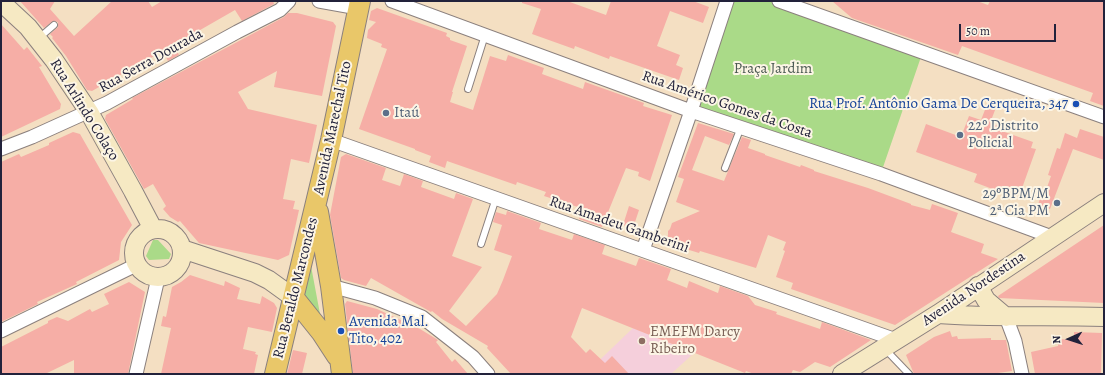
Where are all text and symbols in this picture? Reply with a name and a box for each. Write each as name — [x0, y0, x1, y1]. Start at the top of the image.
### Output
scale bar — [961, 16, 1058, 42]
text: 50 m — [966, 23, 990, 39]
street label: Rua Serra Dourada — [96, 25, 206, 97]
street label: Rua Arlindo Colaço — [46, 56, 122, 164]
street label: Avenida Marechal Tito — [310, 59, 356, 197]
park label: Praça Jardim — [734, 60, 812, 78]
street label: Rua Américo Gomes da Costa — [639, 67, 815, 143]
place label: Rua Prof. Antônio Gama De Cerqueira, 347 — [809, 95, 1068, 113]
marker: Rua Prof. Antônio Gama De Cerqueira, 347 — [1071, 99, 1081, 109]
place label: Itaú — [394, 104, 419, 122]
marker: Itaú — [381, 108, 391, 118]
place label: 22º Distrito Policial — [968, 117, 1038, 152]
marker: 22º Distrito Policial — [955, 130, 965, 140]
place label: 29ºBPM/M 2ª Cia PM — [982, 185, 1049, 220]
street label: Rua Amadeu Gamberini — [547, 193, 691, 257]
marker: 29ºBPM/M 2ª Cia PM — [1052, 198, 1062, 208]
street label: Rua Beraldo Marcondes — [270, 216, 322, 360]
street label: Avenida Nordestina — [919, 248, 1029, 330]
place label: Avenida Mal. Tito, 402 — [349, 313, 429, 348]
north arrow — [1049, 319, 1089, 359]
place label: EMEFM Darcy Ribeiro — [650, 323, 740, 358]
marker: Avenida Mal. Tito, 402 — [336, 326, 346, 336]
text: N — [1049, 335, 1064, 344]
marker: EMEFM Darcy Ribeiro — [637, 336, 647, 346]

